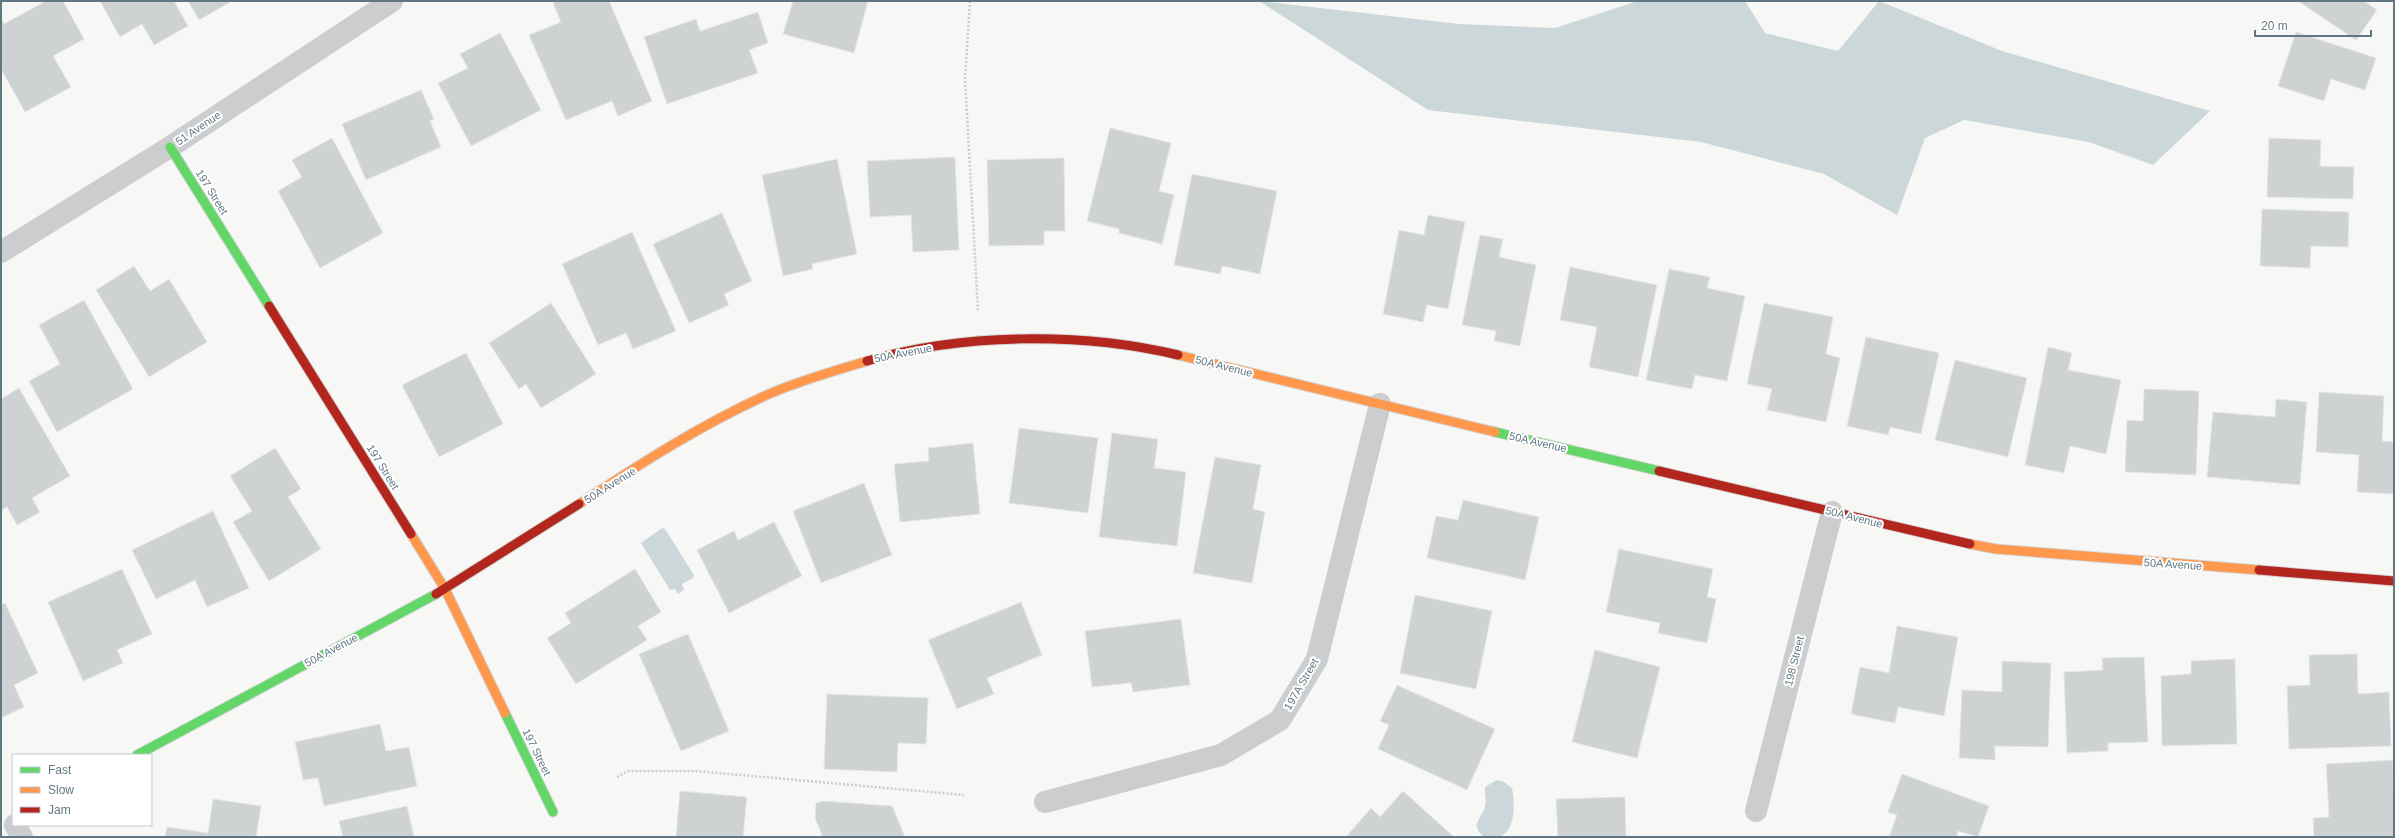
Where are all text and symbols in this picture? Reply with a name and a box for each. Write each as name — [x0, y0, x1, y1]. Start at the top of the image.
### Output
scale bar — [2255, 12, 2371, 38]
text: 20 m — [2261, 19, 2288, 33]
street label: 51 Avenue — [173, 109, 223, 147]
street label: 197 Street — [193, 167, 231, 217]
street label: 50A Avenue — [873, 342, 933, 364]
street label: 50A Avenue — [1194, 353, 1254, 379]
street label: 50A Avenue — [1508, 430, 1568, 454]
street label: 197 Street — [364, 442, 402, 492]
street label: 50A Avenue — [582, 464, 638, 506]
street label: 50A Avenue — [1824, 504, 1884, 530]
street label: 50A Avenue — [2143, 556, 2203, 572]
street label: 50A Avenue — [302, 631, 360, 669]
street label: 198 Street — [1782, 635, 1806, 687]
street label: 197A Street — [1281, 656, 1321, 712]
street label: 197 Street — [520, 727, 554, 777]
legend — [12, 754, 152, 826]
text: Fast — [48, 763, 72, 777]
text: Slow — [48, 783, 74, 797]
text: Jam — [48, 803, 71, 817]

